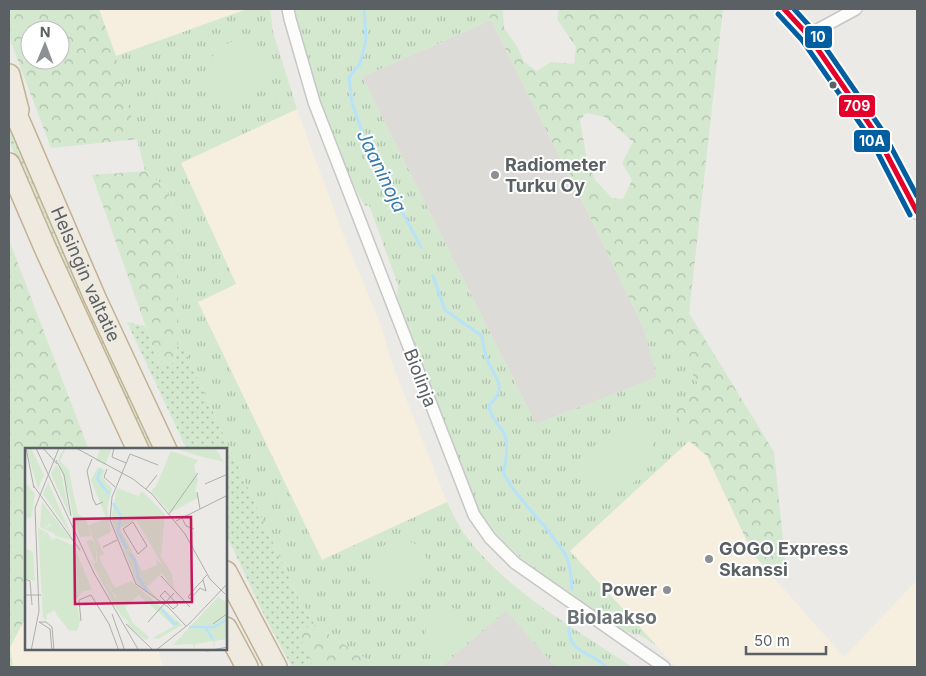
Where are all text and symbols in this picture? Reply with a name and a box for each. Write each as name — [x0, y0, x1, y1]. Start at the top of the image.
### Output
north arrow — [20, 20, 70, 70]
text: N — [40, 23, 51, 40]
line badge: 10 — [804, 25, 833, 49]
text: 10 — [810, 28, 826, 45]
unlabelled marker — [828, 80, 838, 90]
line badge: 709 — [838, 94, 876, 118]
text: 709 — [844, 97, 870, 114]
water label: Jaaninoja — [352, 126, 412, 217]
line badge: 10A — [853, 129, 891, 153]
text: 10A — [859, 132, 886, 149]
place label: Radiometer Turku Oy — [505, 154, 606, 196]
marker: Radiometer Turku Oy — [489, 169, 501, 181]
street label: Helsingin valtatie — [47, 203, 125, 345]
street label: Biolinja — [400, 346, 441, 410]
inset map — [25, 448, 228, 651]
place label: GOGO Express Skanssi — [719, 538, 849, 580]
marker: GOGO Express Skanssi — [703, 553, 715, 565]
place label: Power — [602, 579, 657, 600]
marker: Power — [661, 584, 673, 596]
district label: Biolaakso — [567, 606, 657, 629]
scale bar — [746, 624, 826, 656]
text: 50 m — [754, 631, 790, 650]

